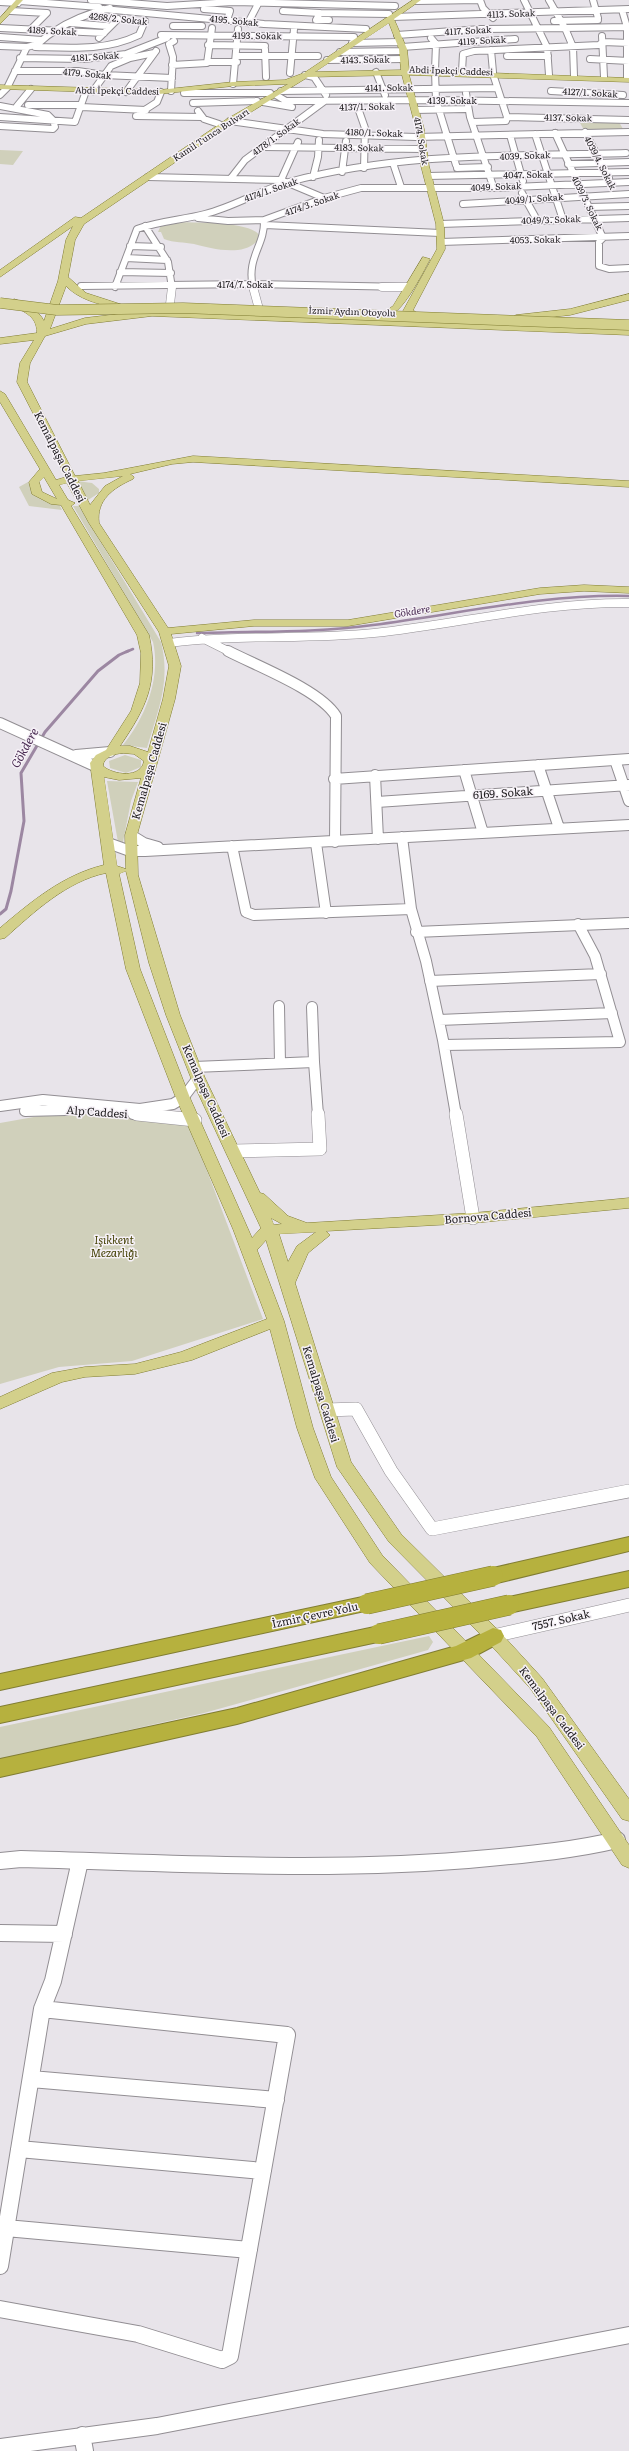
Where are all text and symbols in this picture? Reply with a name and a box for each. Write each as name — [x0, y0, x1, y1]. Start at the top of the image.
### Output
street label: 4113. Sokak — [487, 5, 536, 21]
street label: 4268/2. Sokak — [88, 8, 149, 28]
street label: 4195. Sokak — [209, 11, 260, 29]
street label: 4189. Sokak — [27, 22, 78, 38]
street label: 4117. Sokak — [444, 22, 492, 38]
street label: 4193. Sokak — [232, 28, 282, 42]
street label: 4119. Sokak — [458, 32, 507, 48]
street label: 4181. Sokak — [70, 47, 120, 65]
street label: 4143. Sokak — [340, 52, 390, 66]
street label: Abdi İpekçi Caddesi — [409, 62, 493, 78]
street label: 4179. Sokak — [62, 64, 112, 82]
street label: 4141. Sokak — [365, 80, 414, 94]
street label: Abdi İpekçi Caddesi — [75, 82, 159, 98]
street label: 4127/1. Sokak — [562, 84, 619, 100]
street label: 4139. Sokak — [427, 93, 477, 107]
street label: 4137/1. Sokak — [339, 99, 395, 113]
street label: Kamil Tunca Bulvarı — [169, 104, 251, 164]
street label: 4137. Sokak — [544, 110, 593, 124]
street label: 4178/1. Sokak — [248, 114, 303, 158]
street label: 4174. Sokak — [411, 116, 433, 166]
street label: 4180/1. Sokak — [345, 124, 403, 140]
street label: 4039/4. Sokak — [581, 133, 621, 192]
street label: 4183. Sokak — [334, 140, 384, 154]
street label: 4039. Sokak — [499, 147, 551, 163]
street label: 4047. Sokak — [503, 167, 553, 181]
street label: 4174/1. Sokak — [242, 173, 300, 205]
street label: 4039/3. Sokak — [569, 173, 607, 233]
street label: 4049. Sokak — [470, 178, 522, 194]
street label: 4174/3. Sokak — [282, 187, 341, 219]
street label: 4049/1. Sokak — [504, 189, 564, 207]
street label: 4049/3. Sokak — [521, 211, 581, 227]
street label: 4053. Sokak — [509, 232, 561, 246]
street label: 4174/7. Sokak — [217, 277, 273, 291]
street label: İzmir Aydın Otoyolu — [308, 302, 396, 320]
street label: Kemalpaşa Caddesi — [31, 408, 91, 505]
water label: Gökdere — [393, 600, 431, 621]
street label: Kemalpaşa Caddesi — [127, 720, 170, 821]
water label: Gökdere — [6, 724, 43, 771]
street label: 6169. Sokak — [472, 782, 534, 802]
street label: Kemalpaşa Caddesi — [179, 1041, 235, 1140]
street label: Alp Caddesi — [66, 1101, 129, 1121]
street label: Bornova Caddesi — [444, 1203, 533, 1227]
park label: Işıkkent Mezarlığı — [90, 1231, 138, 1260]
street label: Kemalpaşa Caddesi — [300, 1343, 344, 1444]
street label: İzmir Çevre Yolu — [270, 1597, 359, 1631]
street label: 7557. Sokak — [530, 1605, 592, 1633]
street label: Kemalpaşa Caddesi — [516, 1662, 590, 1753]

